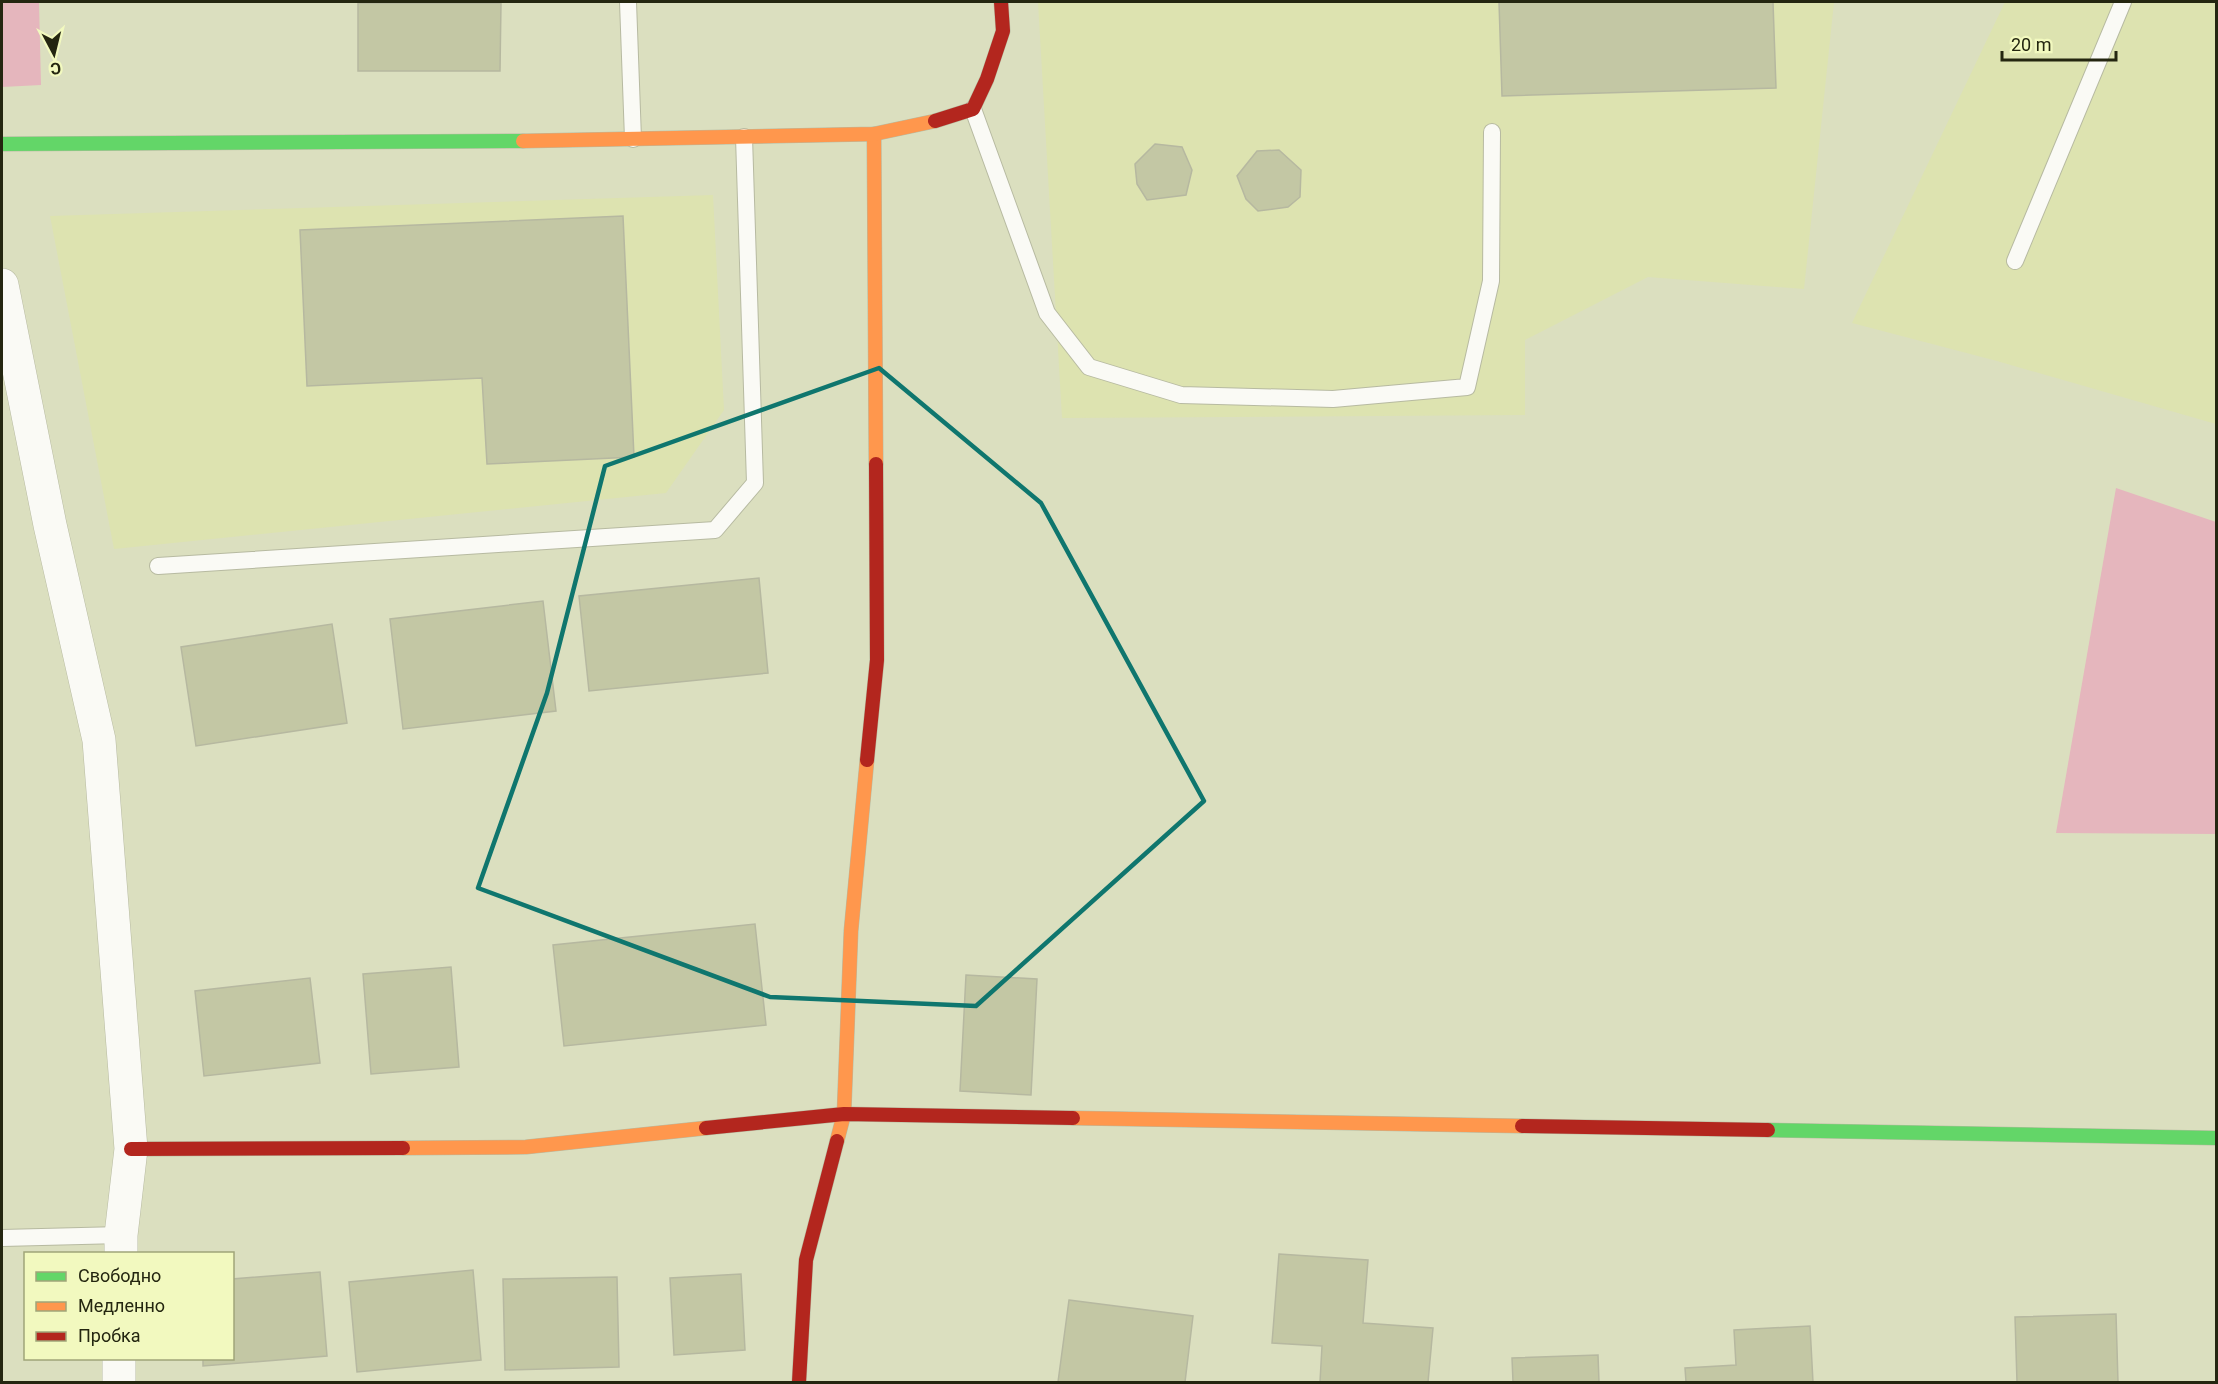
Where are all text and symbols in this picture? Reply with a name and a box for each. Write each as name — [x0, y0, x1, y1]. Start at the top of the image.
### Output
north arrow — [24, 24, 84, 84]
scale bar — [2002, 24, 2116, 62]
text: 20 m — [2011, 34, 2051, 55]
text: С — [49, 58, 62, 78]
legend — [24, 1252, 234, 1360]
text: Свободно — [78, 1265, 161, 1286]
text: Медленно — [78, 1295, 165, 1316]
text: Пробка — [78, 1325, 141, 1346]

